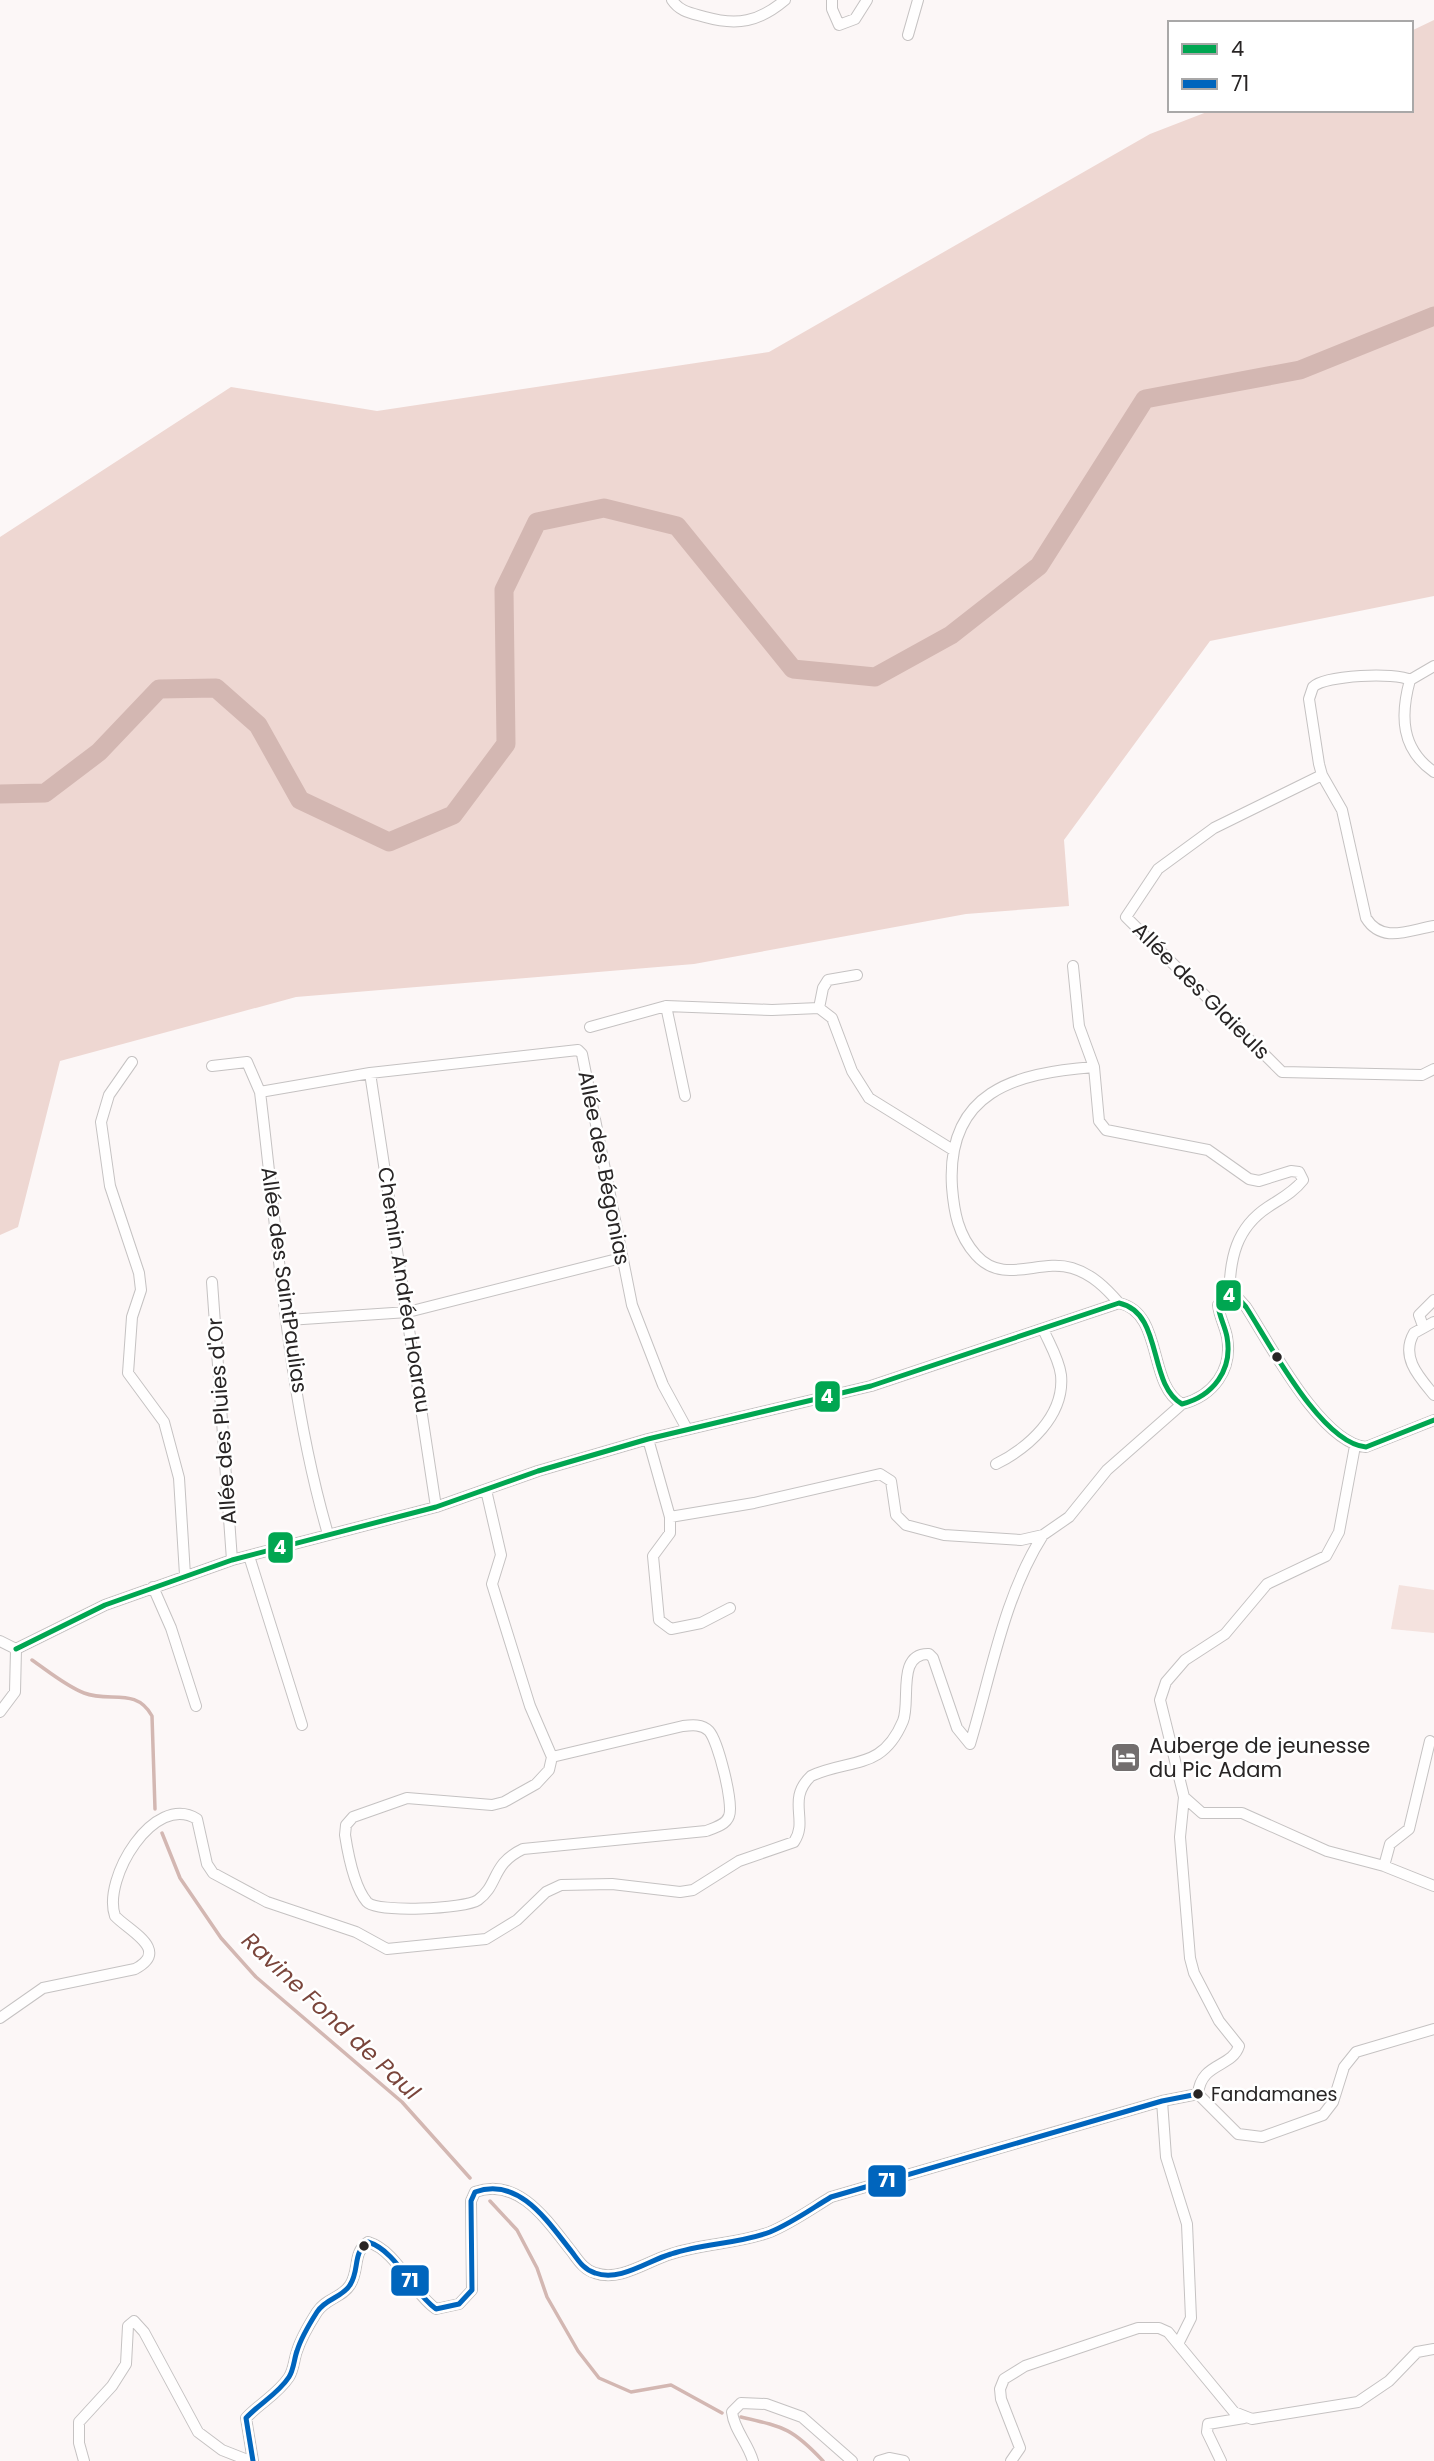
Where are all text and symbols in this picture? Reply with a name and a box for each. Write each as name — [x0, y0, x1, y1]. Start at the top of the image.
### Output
legend — [1168, 21, 1413, 112]
text: 4 — [1231, 34, 1244, 63]
text: 71 — [1231, 69, 1249, 98]
street label: Allée des Glaieuls — [1126, 916, 1276, 1066]
street label: Allée des Bégonias — [571, 1068, 638, 1267]
street label: Allée des SaintPaulias — [254, 1165, 315, 1395]
street label: Chemin Andréa Hoarau — [371, 1165, 438, 1415]
line badge: 4 — [1215, 1279, 1242, 1312]
text: 4 — [1223, 1282, 1236, 1309]
street label: Allée des Pluies d'Or — [200, 1316, 243, 1525]
unlabelled marker — [1270, 1350, 1284, 1364]
line badge: 4 — [814, 1380, 841, 1413]
text: 4 — [821, 1383, 834, 1410]
line badge: 4 — [267, 1531, 294, 1564]
text: 4 — [274, 1534, 287, 1561]
place label: Auberge de jeunesse du Pic Adam — [1149, 1731, 1370, 1784]
hotel icon: Auberge de jeunesse du Pic Adam — [1109, 1741, 1143, 1775]
water label: Ravine Fond de Paul — [235, 1925, 427, 2107]
place label: Fandamanes — [1211, 2081, 1338, 2108]
marker: Fandamanes — [1191, 2087, 1205, 2101]
line badge: 71 — [867, 2164, 907, 2198]
text: 71 — [878, 2167, 896, 2194]
unlabelled marker — [357, 2239, 371, 2253]
line badge: 71 — [390, 2264, 430, 2297]
text: 71 — [401, 2267, 419, 2294]

